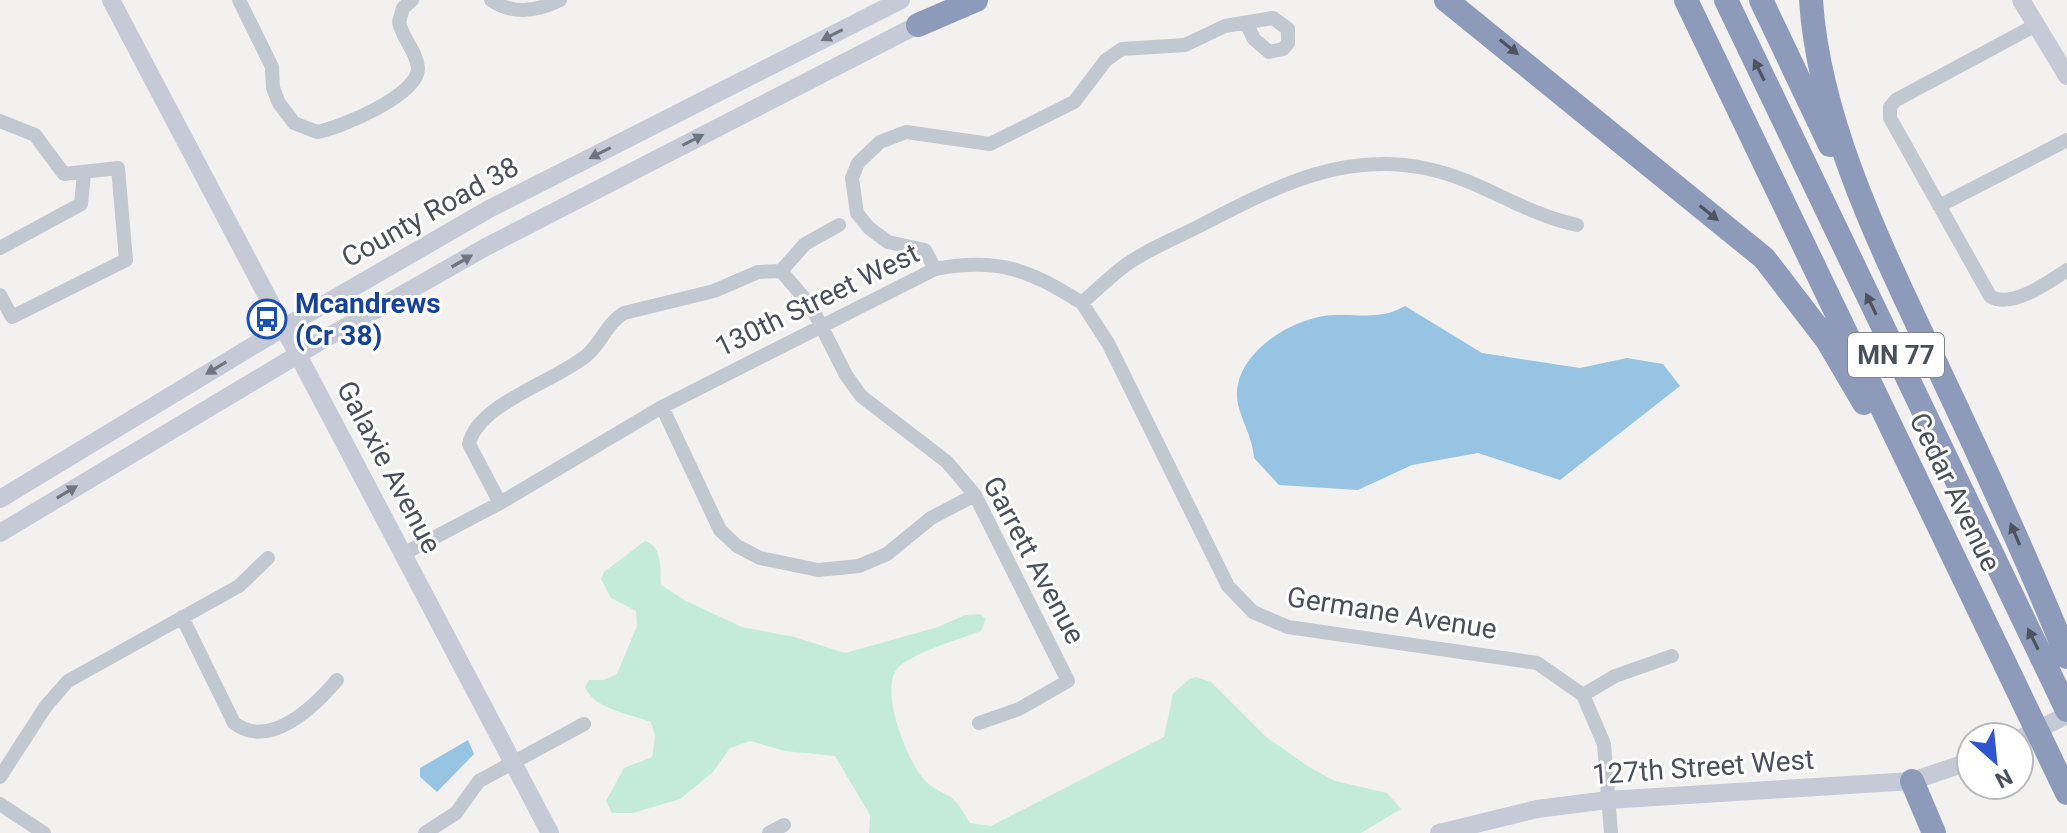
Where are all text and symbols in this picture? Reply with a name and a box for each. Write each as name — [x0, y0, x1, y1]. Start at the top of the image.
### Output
one-way arrow — [820, 29, 843, 42]
one-way arrow — [1498, 38, 1518, 55]
one-way arrow — [1752, 58, 1766, 81]
one-way arrow — [681, 134, 704, 147]
one-way arrow — [588, 146, 611, 159]
street label: County Road 38 — [336, 150, 524, 274]
one-way arrow — [1699, 204, 1719, 220]
street label: 130th Street West — [710, 236, 924, 364]
one-way arrow — [451, 254, 474, 268]
place label: Mcandrews (Cr 38) — [295, 287, 441, 352]
one-way arrow — [1864, 293, 1878, 316]
bus stop icon: Mcandrews (Cr 38) — [246, 298, 288, 340]
road number: MN 77 — [1848, 333, 1944, 377]
one-way arrow — [205, 361, 227, 375]
street label: Galaxie Avenue — [330, 375, 448, 559]
street label: Cedar Avenue — [1902, 407, 2008, 577]
street label: Garrett Avenue — [976, 471, 1092, 649]
one-way arrow — [56, 486, 78, 500]
one-way arrow — [2009, 522, 2022, 546]
street label: Germane Avenue — [1285, 580, 1499, 646]
one-way arrow — [2026, 628, 2040, 651]
north arrow — [1955, 721, 2035, 801]
street label: 127th Street West — [1591, 743, 1815, 791]
text: N — [1991, 764, 2016, 793]

